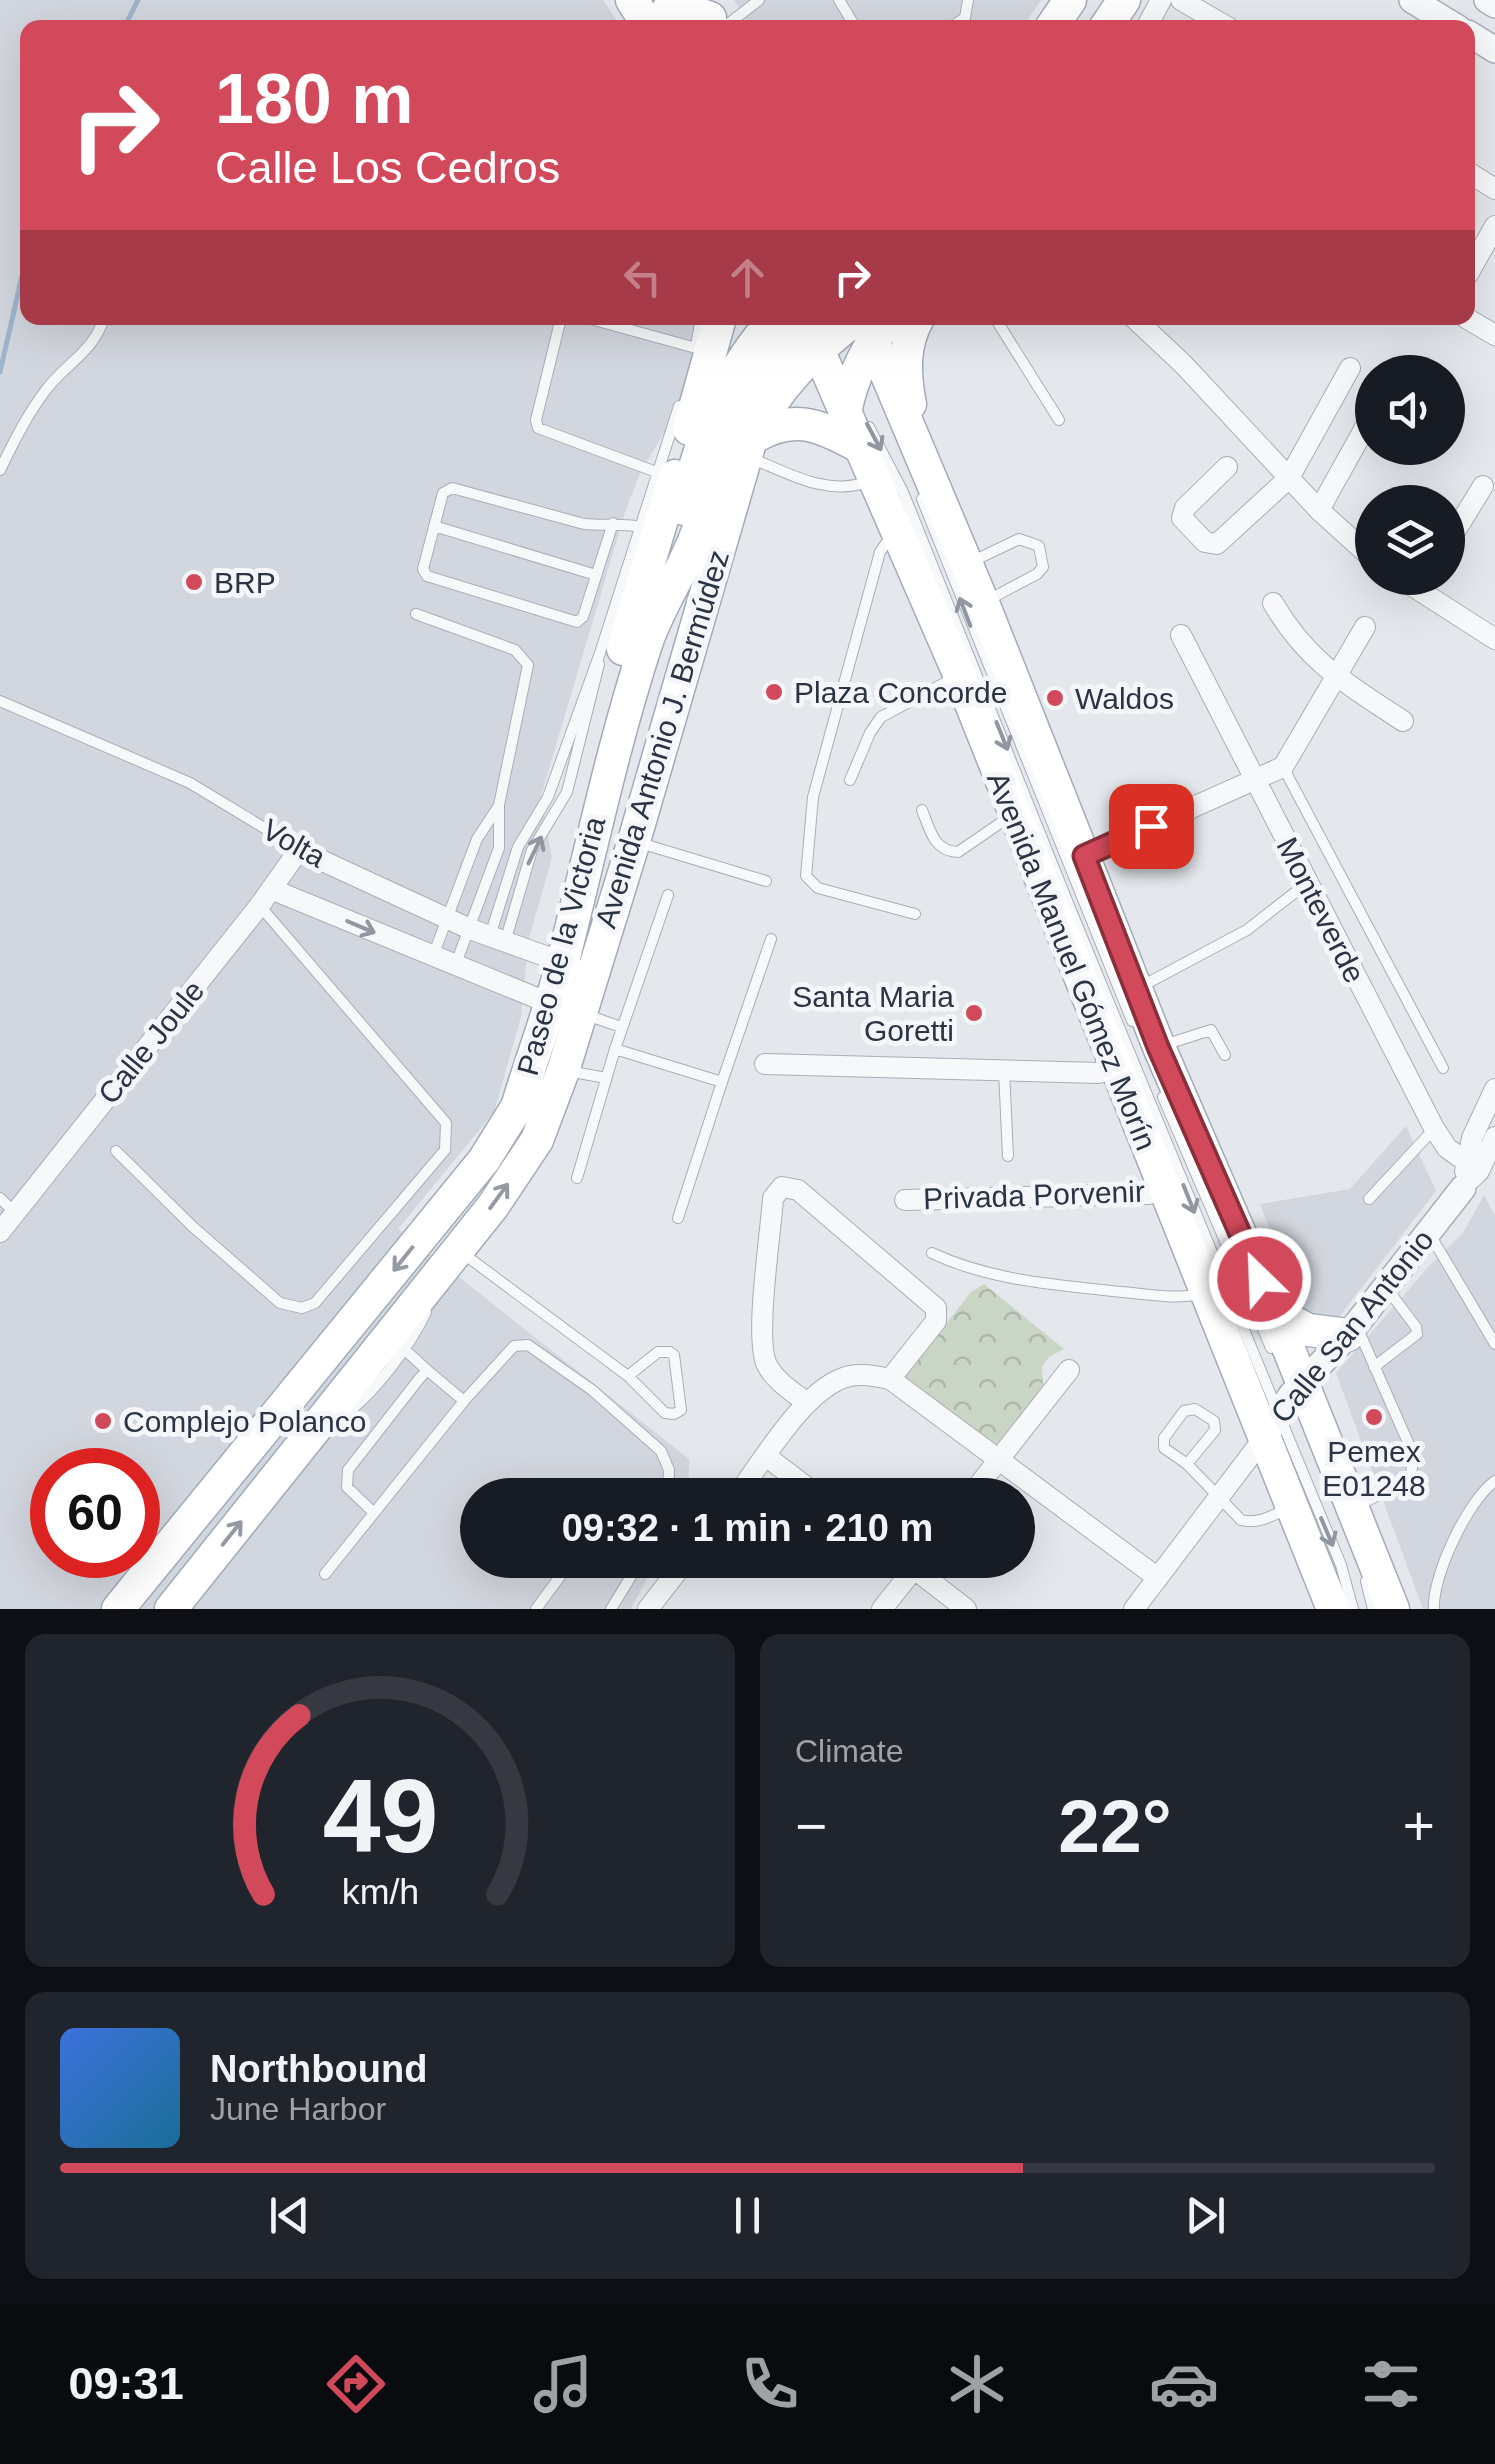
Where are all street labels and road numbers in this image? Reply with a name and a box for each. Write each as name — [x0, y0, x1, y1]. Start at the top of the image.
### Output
street label: Avenida Antonio J. Bermúdez — [589, 546, 735, 932]
street label: Avenida Manuel Gómez Morín — [981, 767, 1163, 1155]
street label: Volta — [257, 812, 331, 874]
street label: Paseo de la Victoria — [511, 813, 611, 1079]
street label: Monteverde — [1270, 832, 1372, 988]
street label: Calle Joule — [91, 974, 211, 1110]
street label: Privada Porvenir — [923, 1175, 1145, 1215]
street label: Calle San Antonio — [1264, 1223, 1440, 1429]

